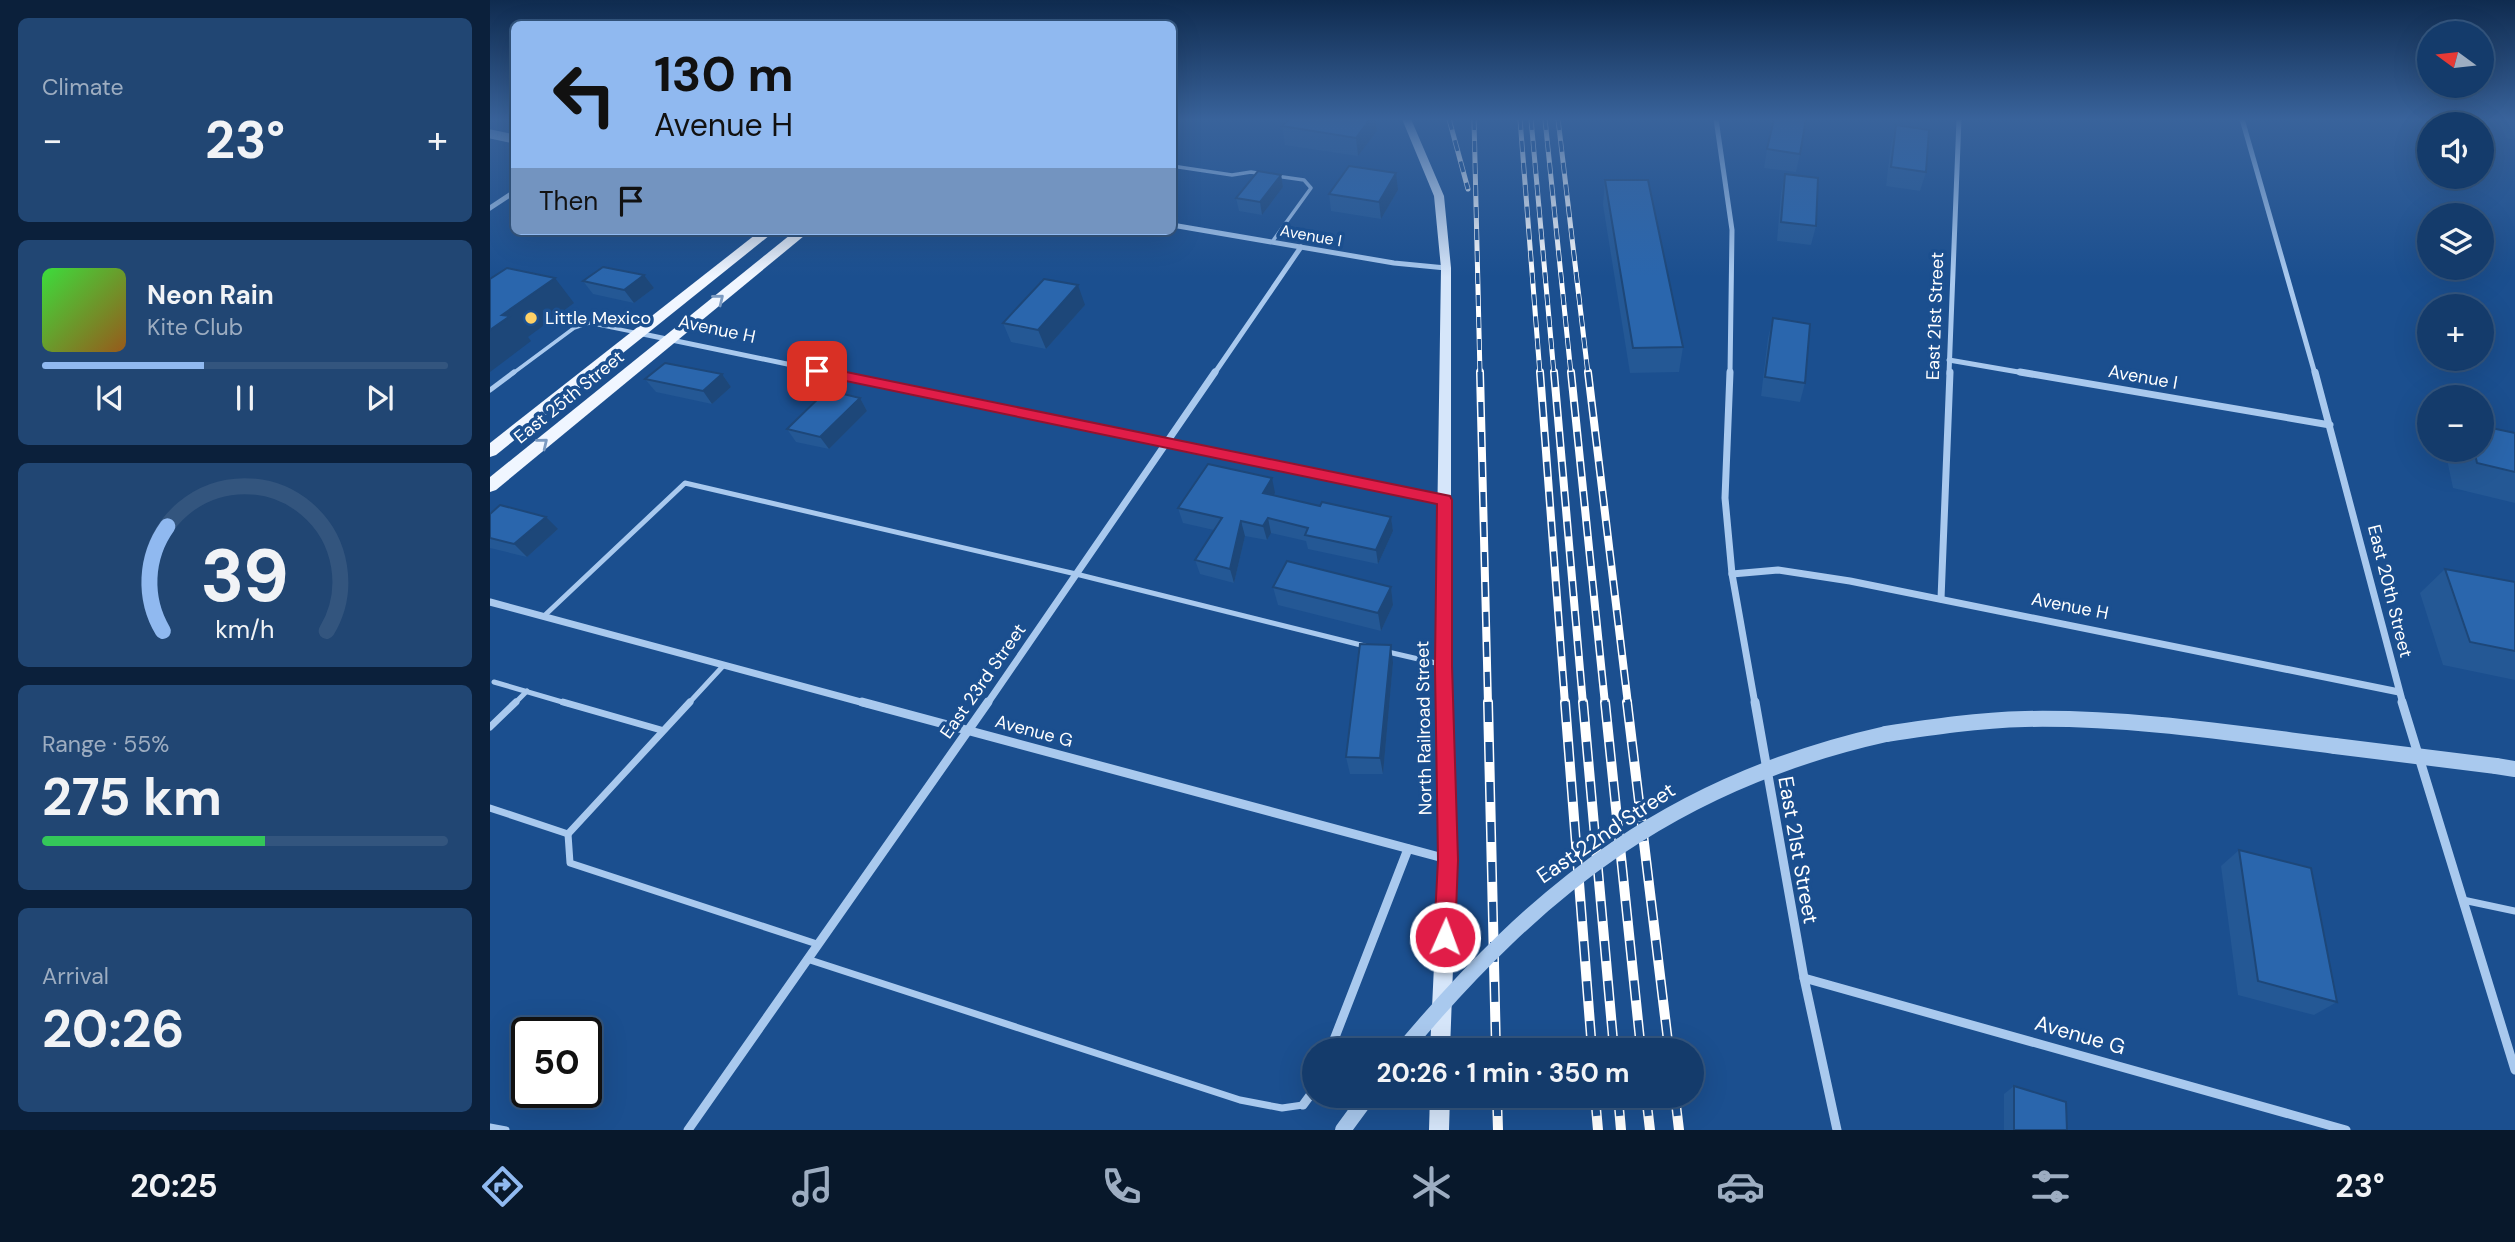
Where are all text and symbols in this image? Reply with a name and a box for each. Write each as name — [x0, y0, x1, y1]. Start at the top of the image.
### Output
north arrow — [2417, 21, 2494, 98]
map controls — [2417, 21, 2494, 462]
text: 130 m — [654, 42, 794, 106]
icon: left — [539, 49, 630, 140]
text: Climate — [42, 72, 124, 102]
text: Avenue H — [654, 104, 793, 146]
text: 23° — [205, 106, 285, 174]
button: sound — [2417, 112, 2494, 189]
text: − — [42, 115, 63, 165]
text: + — [427, 115, 448, 165]
icon: arrive — [612, 182, 650, 220]
text: Then — [539, 184, 598, 218]
button: layers — [2417, 203, 2494, 280]
street label: Avenue I — [1278, 220, 1343, 251]
street label: East 21st Street — [1921, 252, 1949, 380]
text: Neon Rain — [147, 278, 274, 312]
button: + — [2417, 294, 2494, 371]
one-way arrow — [710, 295, 723, 307]
place label: Little Mexico — [545, 306, 651, 330]
street label: Avenue H — [676, 309, 758, 349]
marker: Little Mexico — [523, 310, 539, 326]
text: Kite Club — [147, 312, 243, 342]
pin — [787, 341, 847, 401]
street label: East 25th Street — [509, 345, 629, 449]
icon: arrive — [798, 352, 836, 390]
street label: Avenue I — [2106, 359, 2180, 395]
icon: previous — [91, 379, 129, 417]
icon: pause — [226, 379, 264, 417]
icon: next — [361, 379, 399, 417]
button: − — [2417, 385, 2494, 462]
one-way arrow — [534, 439, 547, 451]
street label: East 20th Street — [2362, 522, 2418, 660]
text: 39 — [201, 529, 289, 624]
street label: Avenue H — [2029, 587, 2111, 625]
text: km/h — [215, 613, 275, 646]
street label: East 23rd Street — [934, 619, 1032, 743]
street label: North Railroad Street — [1410, 641, 1438, 815]
street label: Avenue G — [992, 709, 1076, 753]
text: Range · 55% — [42, 729, 169, 759]
text: 275 km — [42, 763, 222, 831]
street label: East 21st Street — [1771, 774, 1825, 926]
street label: East 22nd Street — [1531, 776, 1681, 890]
position arrow — [1408, 900, 1482, 974]
text: Arrival — [42, 961, 109, 991]
text: 20:26 — [42, 995, 185, 1063]
street label: Avenue G — [2032, 1009, 2128, 1061]
speed limit sign: 50 — [511, 1017, 602, 1108]
text: 20:26 · 1 min · 350 m — [1377, 1056, 1629, 1090]
icon: directions — [478, 1162, 527, 1211]
icon: music — [788, 1162, 837, 1211]
icon: phone — [1097, 1162, 1146, 1211]
icon: climate — [1407, 1162, 1456, 1211]
icon: car — [1716, 1162, 1765, 1211]
icon: filters — [2026, 1162, 2075, 1211]
text: 20:25 — [130, 1165, 218, 1207]
text: 23° — [2335, 1165, 2385, 1207]

